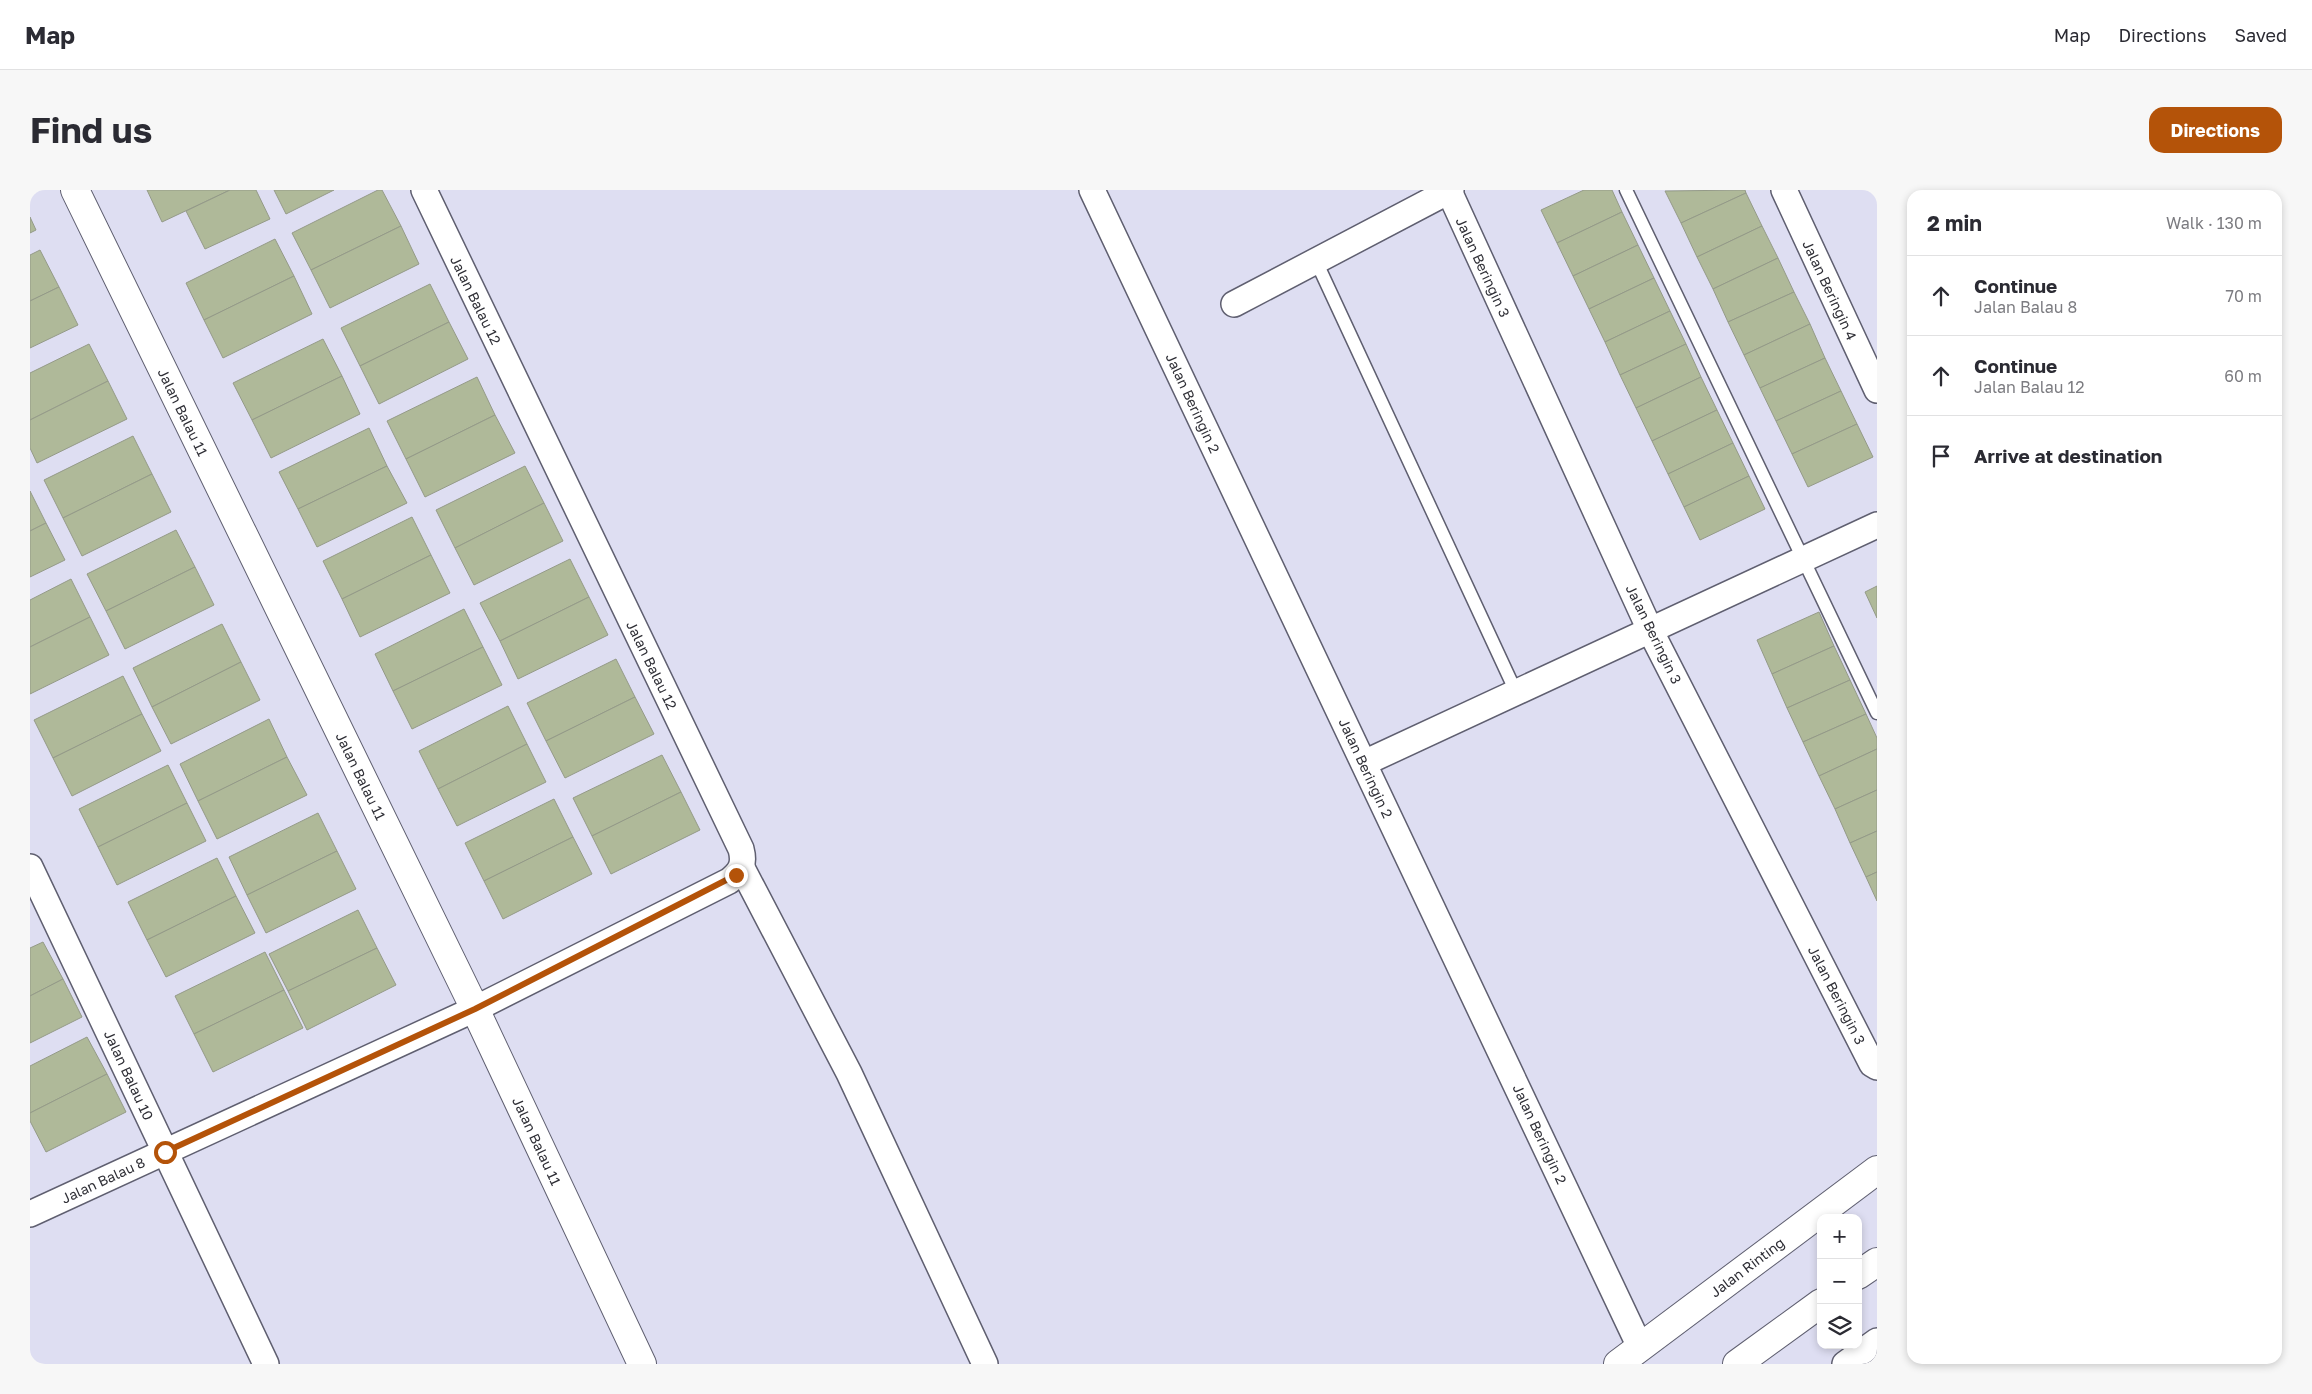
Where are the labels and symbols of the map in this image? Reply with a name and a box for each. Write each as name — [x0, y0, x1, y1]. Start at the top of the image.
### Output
street label: Jalan Beringin 3 — [1452, 214, 1514, 320]
street label: Jalan Beringin 4 — [1799, 237, 1861, 343]
street label: Jalan Balau 12 — [447, 253, 505, 347]
street label: Jalan Beringin 2 — [1162, 350, 1224, 456]
street label: Jalan Balau 11 — [154, 365, 212, 459]
street label: Jalan Beringin 3 — [1623, 582, 1685, 686]
street label: Jalan Balau 12 — [623, 618, 681, 712]
street label: Jalan Beringin 2 — [1335, 715, 1397, 821]
street label: Jalan Balau 11 — [332, 729, 390, 823]
route end — [725, 864, 748, 887]
street label: Jalan Beringin 3 — [1805, 943, 1869, 1047]
street label: Jalan Balau 10 — [101, 1027, 157, 1123]
street label: Jalan Beringin 2 — [1509, 1081, 1571, 1187]
street label: Jalan Balau 11 — [509, 1094, 565, 1188]
route start — [154, 1141, 177, 1164]
street label: Jalan Balau 8 — [58, 1153, 148, 1207]
street label: Jalan Rinting — [1707, 1234, 1787, 1300]

